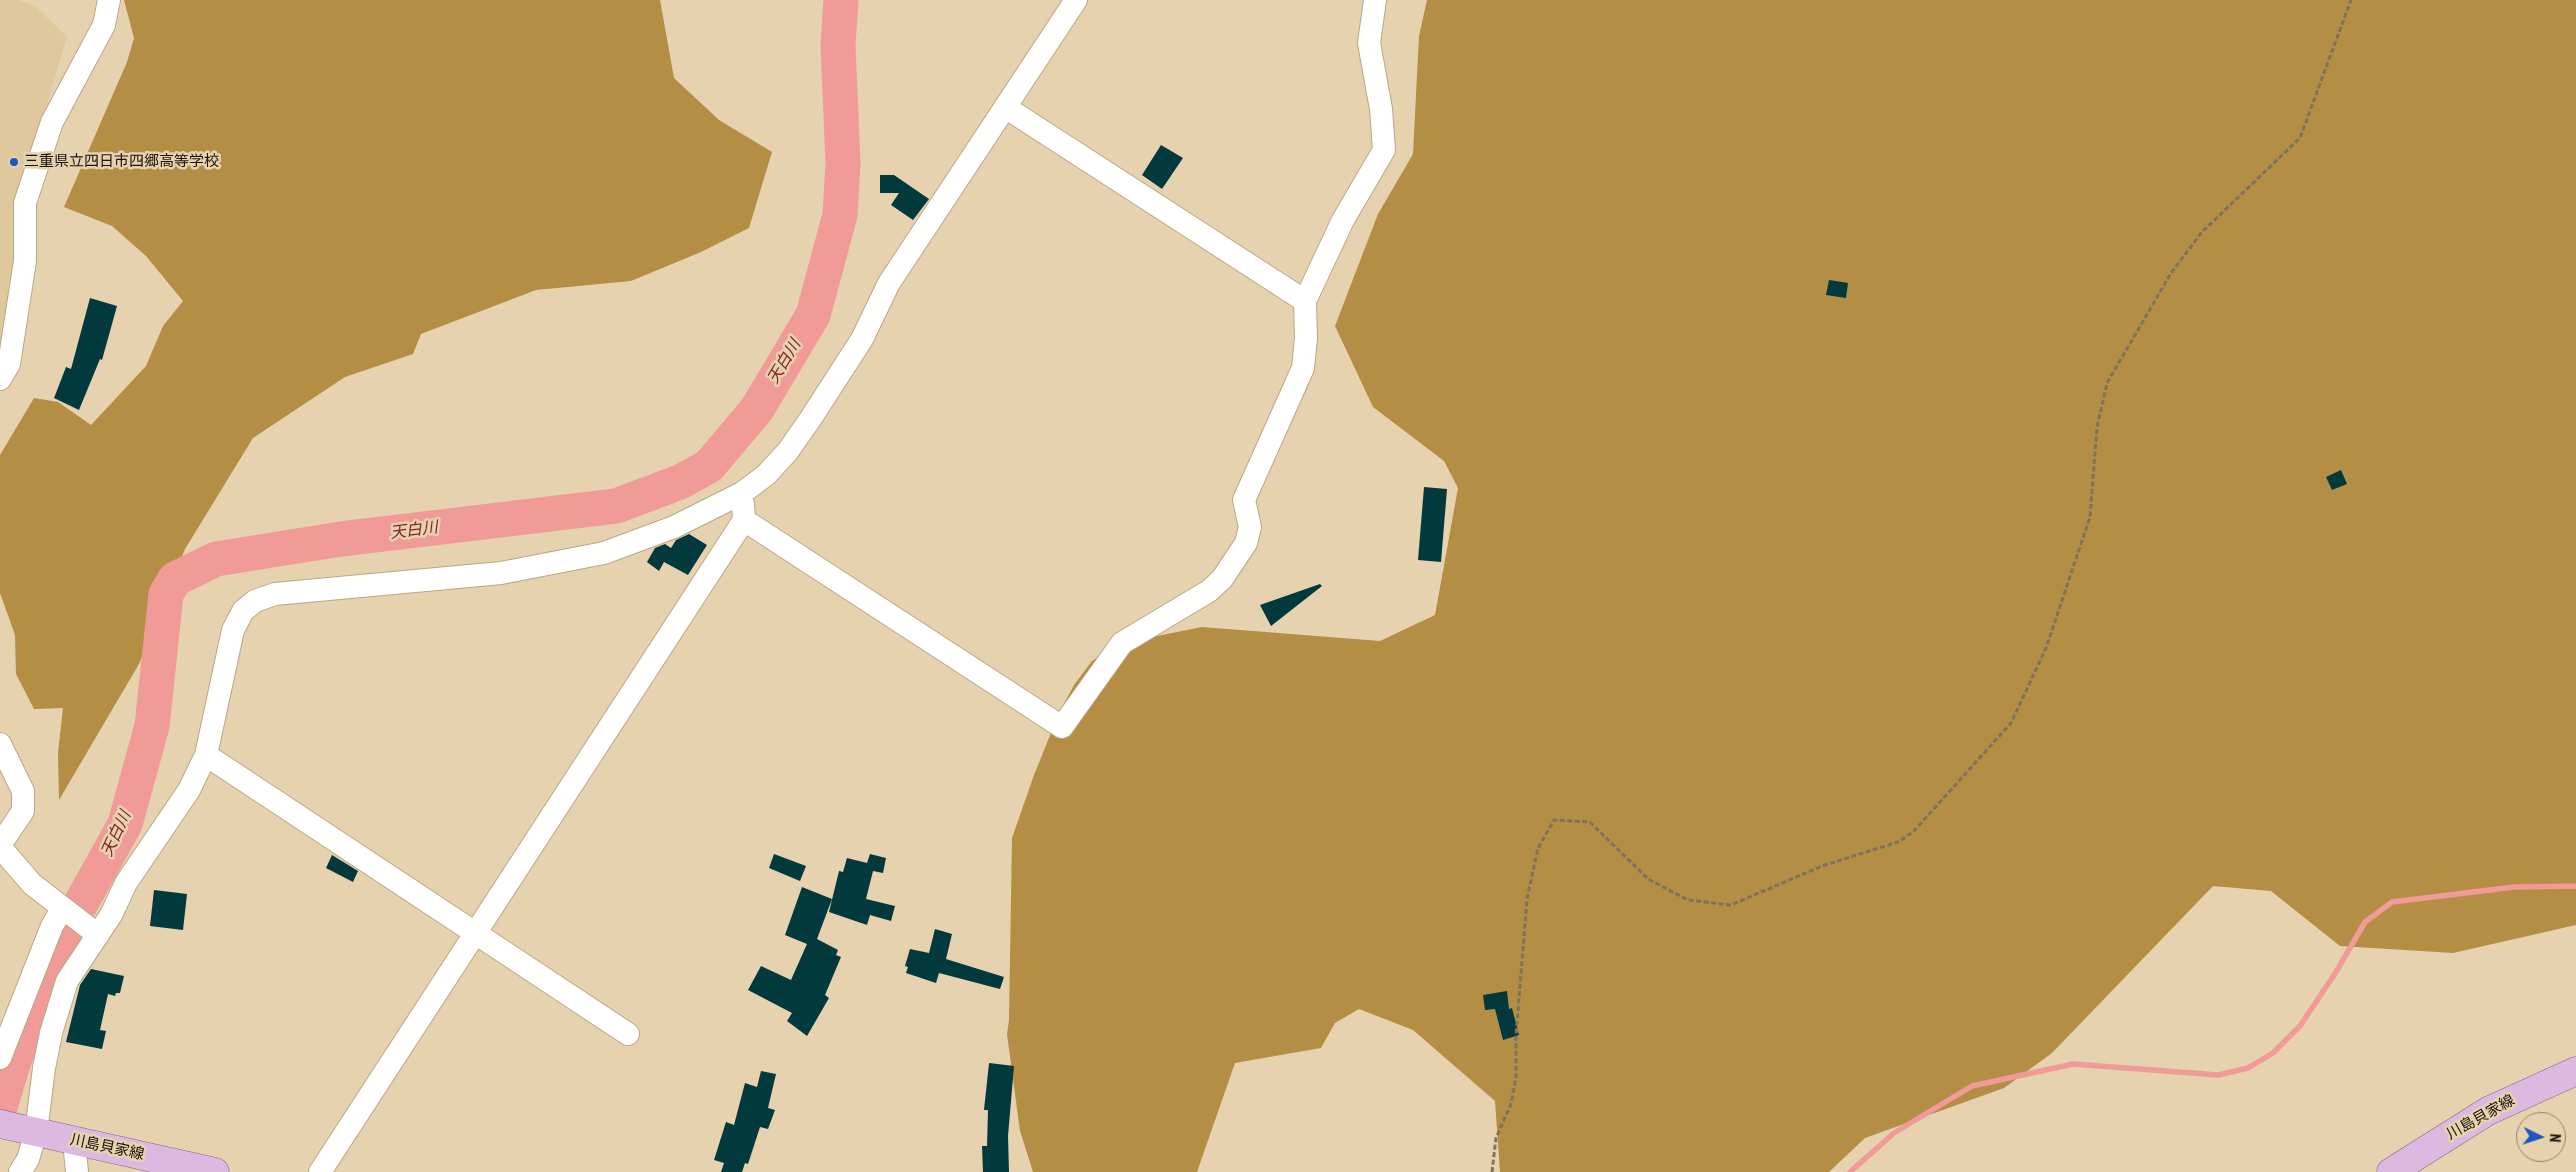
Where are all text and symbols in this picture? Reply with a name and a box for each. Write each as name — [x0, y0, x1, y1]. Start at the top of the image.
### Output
place label: 三重県立四日市四郷高等学校 — [24, 153, 219, 171]
marker: 三重県立四日市四郷高等学校 — [8, 156, 20, 168]
water label: 天白川 — [764, 336, 806, 388]
water label: 天白川 — [389, 519, 439, 543]
water label: 天白川 — [98, 808, 136, 860]
street label: 川島貝家線 — [2444, 1092, 2518, 1144]
north arrow — [2516, 1112, 2566, 1162]
street label: 川島貝家線 — [68, 1131, 146, 1165]
text: N — [2547, 1133, 2563, 1143]

